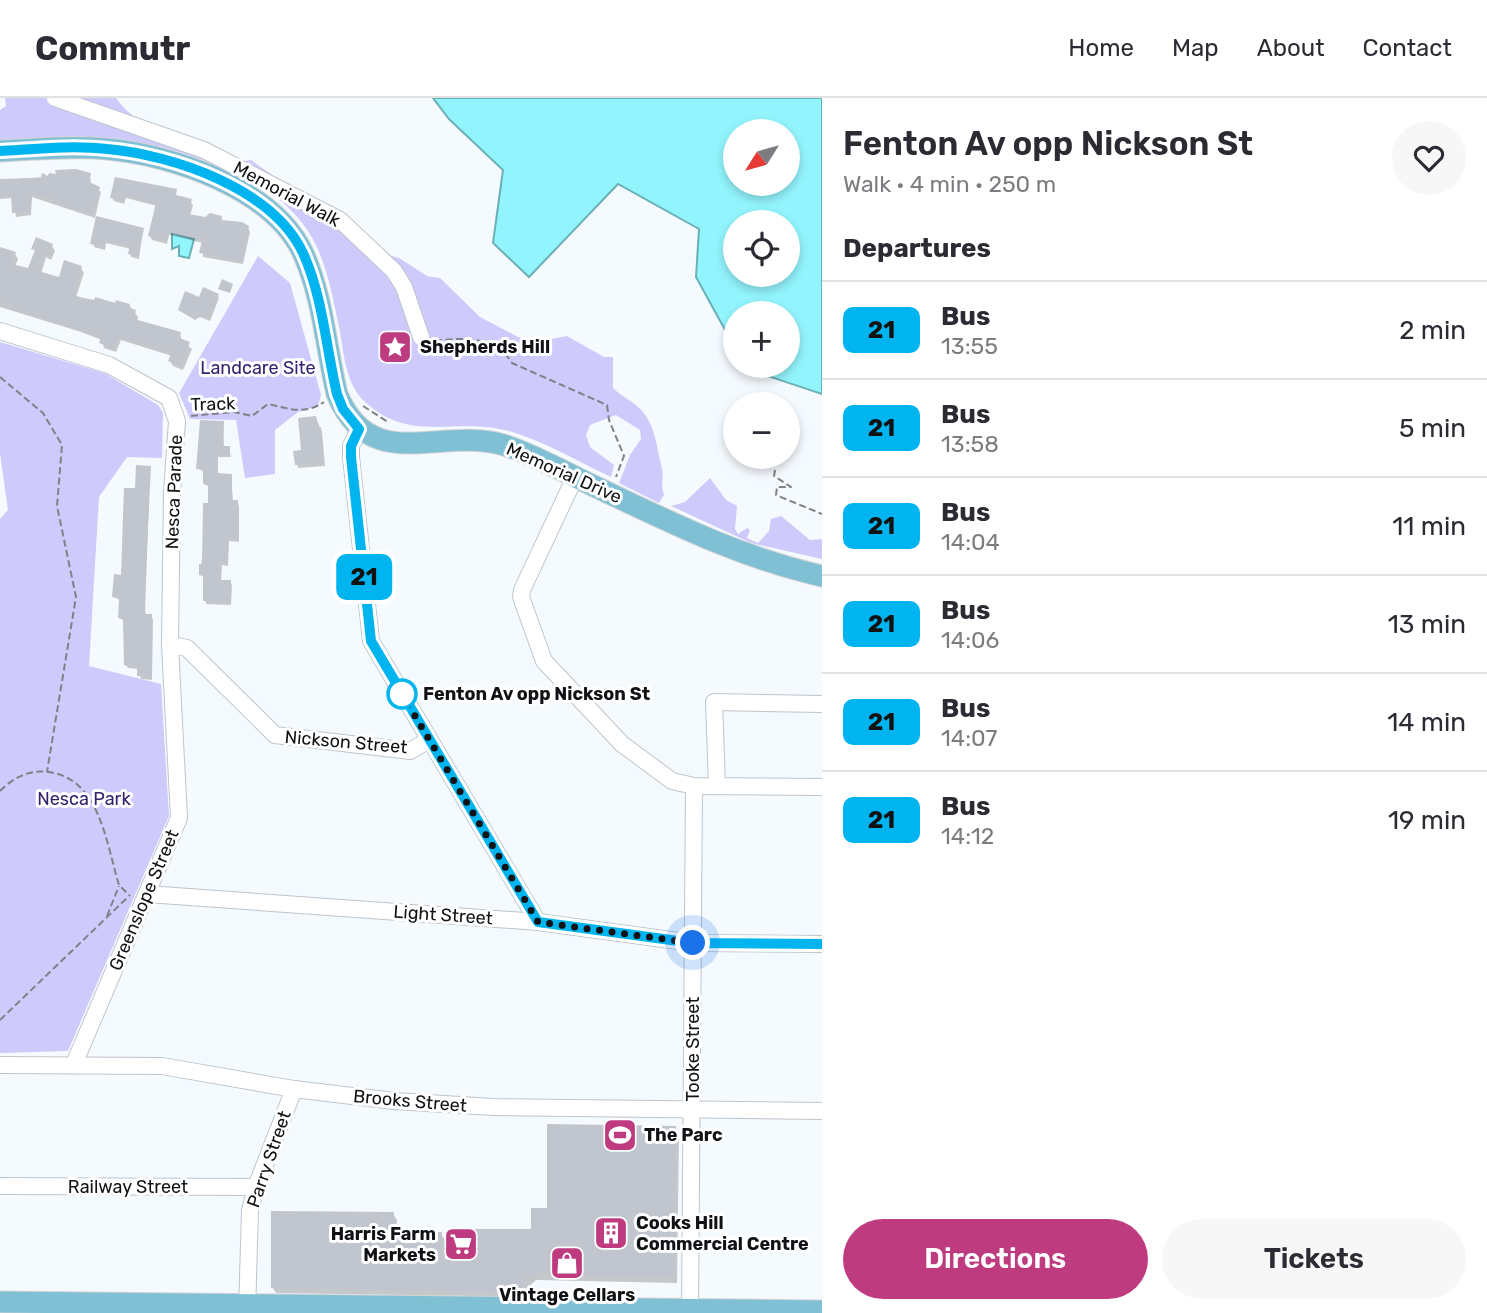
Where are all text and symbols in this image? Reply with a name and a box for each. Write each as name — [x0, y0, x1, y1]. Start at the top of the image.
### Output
text: Commutr — [35, 29, 190, 68]
text: Home — [1068, 34, 1134, 62]
text: Map — [1172, 34, 1219, 62]
text: About — [1257, 34, 1325, 62]
text: Contact — [1363, 34, 1452, 62]
north arrow — [723, 119, 800, 196]
map controls — [723, 119, 800, 469]
button: heart — [1392, 121, 1466, 195]
text: Fenton Av opp Nickson St — [843, 124, 1253, 163]
street label: Memorial Walk — [230, 157, 345, 232]
text: Walk · 4 min · 250 m — [843, 170, 1056, 198]
button: locate — [723, 210, 800, 287]
text: Departures — [843, 233, 991, 264]
button: + — [723, 301, 800, 378]
text: Bus — [941, 301, 990, 332]
text: 2 min — [1399, 315, 1466, 346]
text: 21 — [868, 316, 895, 344]
place icon: Shepherds Hill — [376, 328, 414, 366]
text: 13:55 — [941, 332, 998, 360]
place label: Shepherds Hill — [420, 336, 550, 358]
park label: Landcare Site — [200, 357, 316, 379]
street label: Track — [190, 392, 236, 416]
button: − — [723, 392, 800, 469]
text: Bus — [941, 399, 990, 430]
text: 5 min — [1399, 413, 1466, 444]
text: 21 — [868, 414, 895, 442]
text: 13:58 — [941, 430, 999, 458]
street label: Nesca Parade — [161, 434, 187, 550]
street label: Memorial Drive — [503, 438, 625, 508]
text: Bus — [941, 497, 990, 528]
text: 11 min — [1392, 511, 1466, 542]
text: 21 — [868, 512, 895, 540]
text: 14:04 — [941, 528, 1000, 556]
line badge: 21 — [332, 554, 396, 600]
text: 21 — [350, 563, 378, 591]
text: Bus — [941, 595, 990, 626]
text: 13 min — [1388, 609, 1466, 640]
text: 21 — [868, 610, 895, 638]
text: 14:06 — [941, 626, 1000, 654]
marker: Fenton Av opp Nickson St — [387, 679, 417, 709]
place label: Fenton Av opp Nickson St — [423, 683, 650, 705]
text: Bus — [941, 693, 990, 724]
text: 14 min — [1387, 707, 1466, 738]
text: 21 — [868, 708, 895, 736]
text: 14:07 — [941, 724, 997, 752]
street label: Nickson Street — [284, 726, 408, 758]
park label: Nesca Park — [37, 788, 131, 810]
text: Bus — [941, 791, 990, 822]
text: 19 min — [1388, 805, 1466, 836]
text: 21 — [868, 806, 895, 834]
text: 14:12 — [941, 822, 994, 850]
street label: Greenslope Street — [104, 826, 184, 974]
street label: Light Street — [393, 901, 493, 929]
your location — [675, 925, 710, 960]
street label: Tooke Street — [682, 997, 704, 1101]
street label: Brooks Street — [352, 1085, 468, 1117]
street label: Parry Street — [242, 1108, 296, 1210]
sports icon: The Parc — [601, 1116, 639, 1154]
place label: The Parc — [644, 1124, 723, 1146]
street label: Railway Street — [68, 1176, 188, 1198]
place label: Cooks Hill Commercial Centre — [636, 1212, 809, 1255]
building icon: Cooks Hill Commercial Centre — [592, 1214, 630, 1252]
button: Directions — [843, 1219, 1148, 1299]
button: Tickets — [1162, 1219, 1466, 1299]
place label: Harris Farm Markets — [331, 1223, 436, 1266]
supermarket icon: Harris Farm Markets — [442, 1225, 480, 1263]
shop icon: Vintage Cellars — [548, 1244, 586, 1282]
place label: Vintage Cellars — [499, 1284, 635, 1306]

